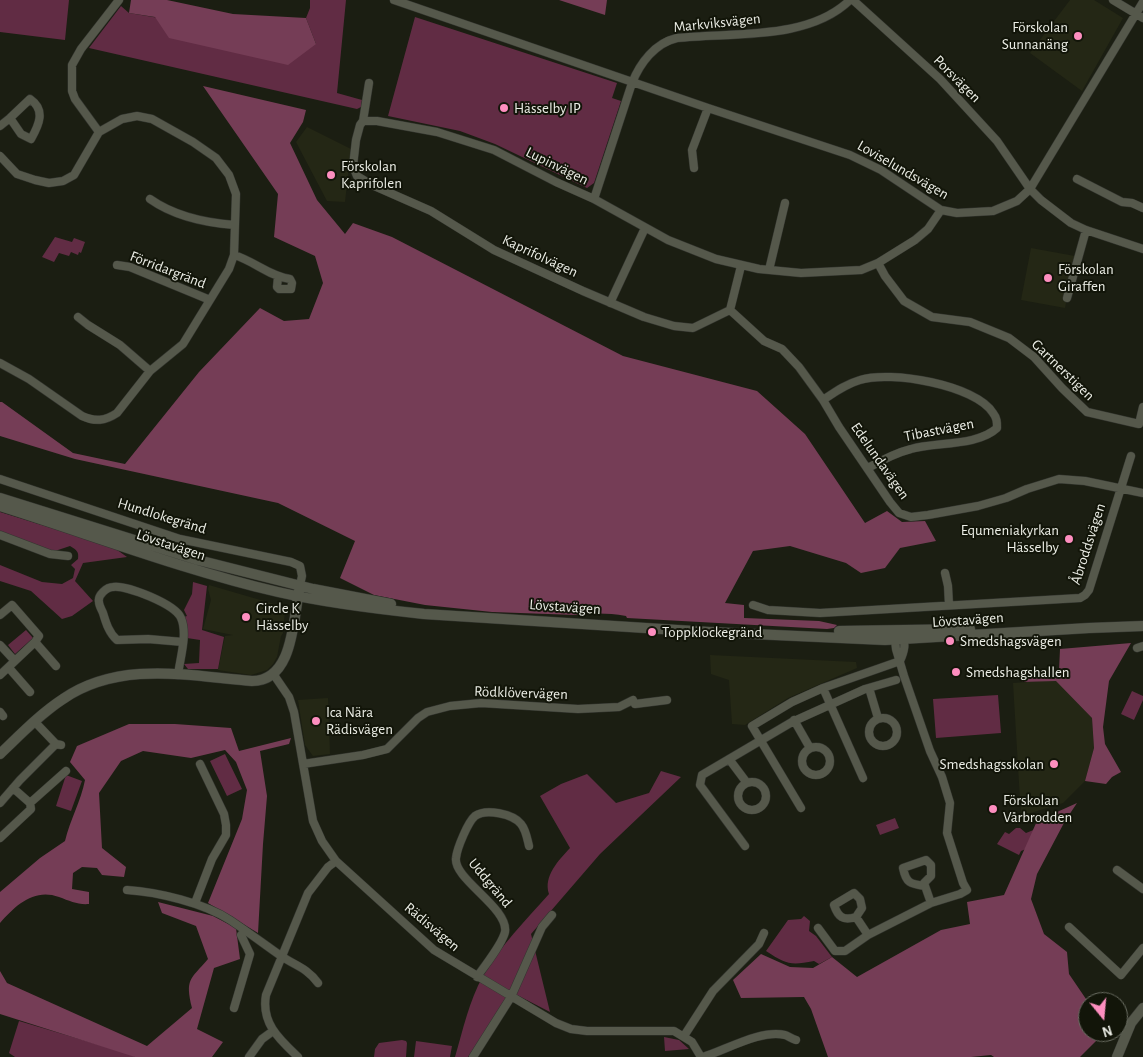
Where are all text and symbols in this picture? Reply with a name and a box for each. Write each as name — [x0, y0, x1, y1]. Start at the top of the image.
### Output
street label: Markviksvägen — [673, 9, 761, 37]
place label: Förskolan Sunnanäng — [1002, 18, 1068, 53]
marker: Förskolan Sunnanäng — [1072, 30, 1084, 42]
street label: Porsvägen — [930, 52, 984, 106]
place label: Hässelby IP — [514, 99, 581, 117]
marker: Hässelby IP — [498, 102, 510, 114]
street label: Loviselundsvägen — [854, 136, 952, 204]
street label: Lupinvägen — [523, 143, 591, 189]
place label: Förskolan Kaprifolen — [341, 157, 402, 192]
marker: Förskolan Kaprifolen — [325, 169, 337, 181]
street label: Kaprifolvägen — [499, 231, 581, 281]
street label: Förridargränd — [127, 247, 209, 293]
place label: Förskolan Giraffen — [1058, 260, 1114, 295]
marker: Förskolan Giraffen — [1042, 272, 1054, 284]
street label: Gartnerstigen — [1028, 336, 1098, 404]
street label: Tibastvägen — [902, 414, 976, 446]
street label: Edelundavägen — [847, 419, 913, 503]
street label: Hundlokegränd — [115, 494, 209, 538]
street label: Åbroddsvägen — [1066, 501, 1110, 587]
place label: Equmeniakyrkan Hässelby — [961, 521, 1059, 556]
street label: Lövstavägen — [134, 525, 208, 565]
marker: Equmeniakyrkan Hässelby — [1063, 533, 1075, 545]
street label: Lövstavägen — [529, 596, 601, 618]
place label: Circle K Hässelby — [256, 599, 309, 634]
street label: Lövstavägen — [932, 609, 1004, 631]
marker: Circle K Hässelby — [240, 611, 252, 623]
place label: Toppklockegränd — [662, 623, 762, 641]
marker: Toppklockegränd — [646, 626, 658, 638]
place label: Smedshagsvägen — [960, 632, 1062, 650]
marker: Smedshagsvägen — [944, 635, 956, 647]
place label: Smedshagshallen — [966, 663, 1070, 681]
marker: Smedshagshallen — [950, 666, 962, 678]
street label: Rödklövervägen — [474, 682, 568, 704]
place label: Ica Nära Rädisvägen — [326, 703, 393, 738]
marker: Ica Nära Rädisvägen — [310, 715, 322, 727]
place label: Smedshagsskolan — [940, 755, 1044, 773]
marker: Smedshagsskolan — [1048, 758, 1060, 770]
place label: Förskolan Vårbrodden — [1003, 791, 1072, 826]
marker: Förskolan Vårbrodden — [987, 803, 999, 815]
street label: Uddgränd — [464, 855, 516, 911]
street label: Rädisvägen — [401, 899, 463, 955]
north arrow — [1078, 992, 1128, 1042]
text: N — [1100, 1022, 1114, 1039]

